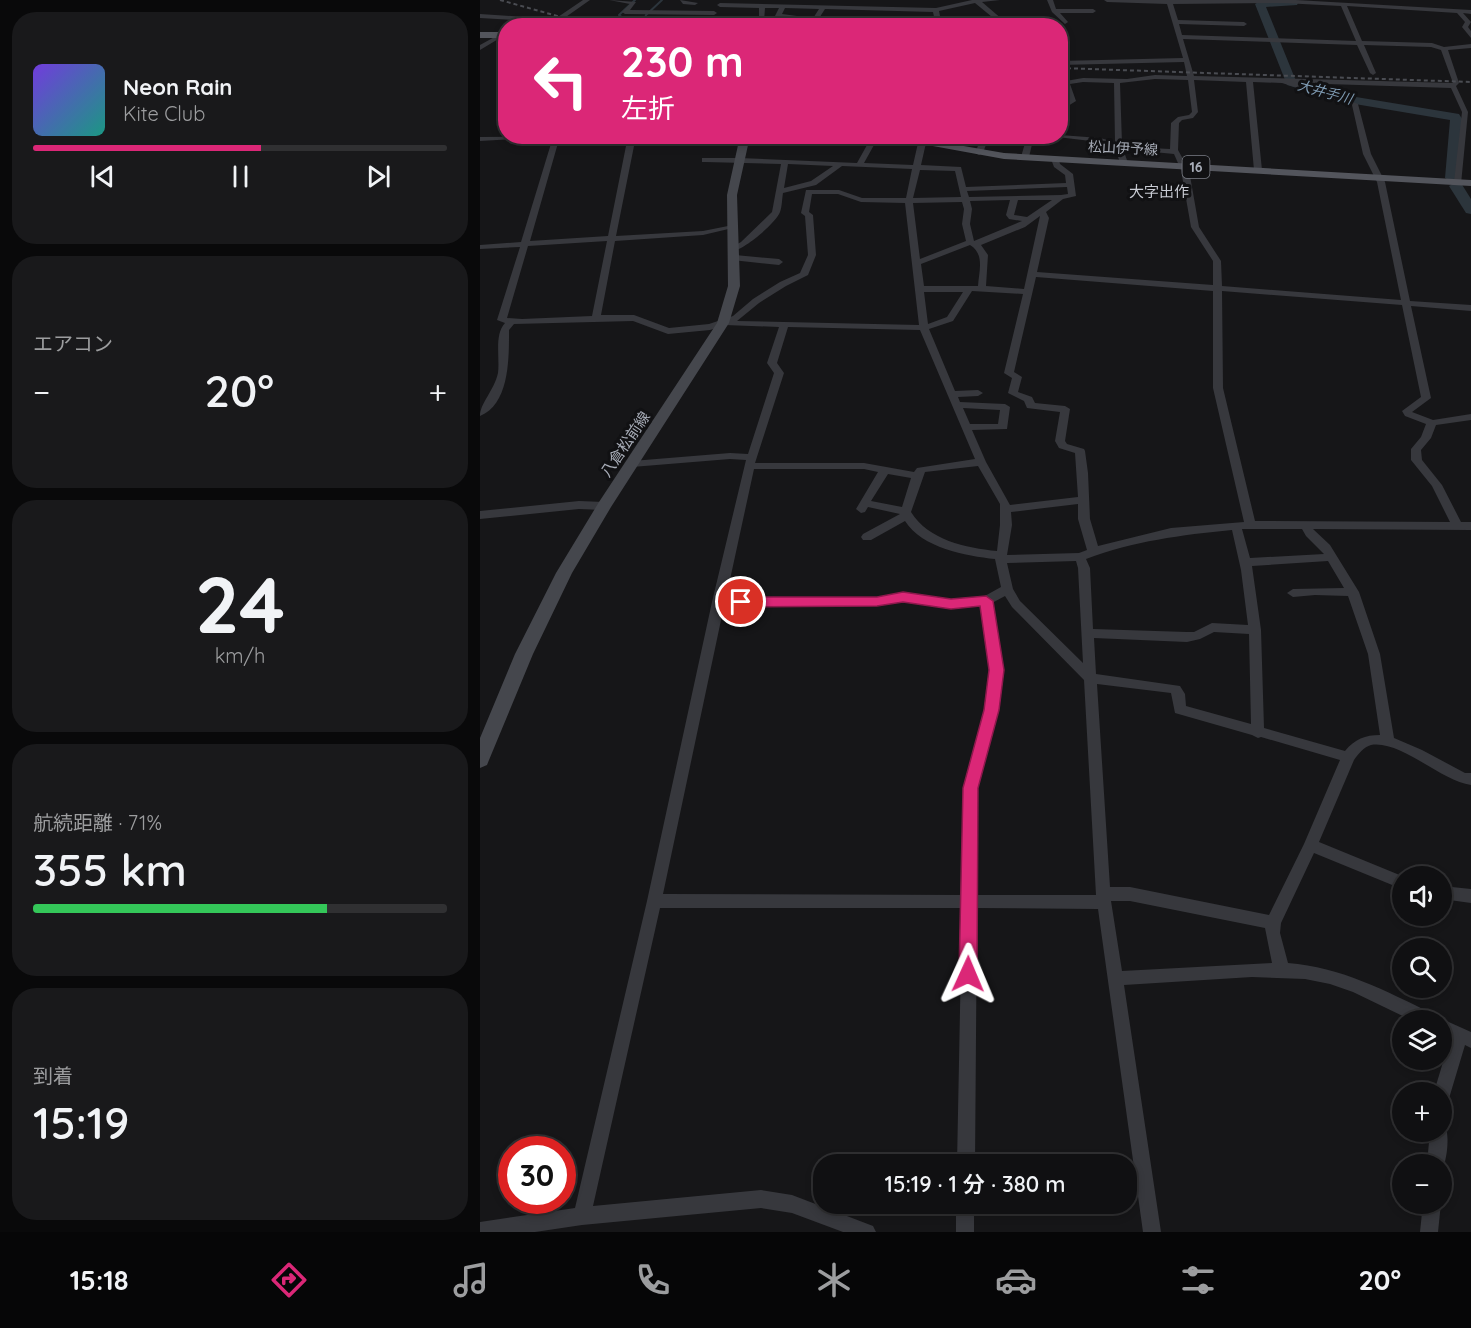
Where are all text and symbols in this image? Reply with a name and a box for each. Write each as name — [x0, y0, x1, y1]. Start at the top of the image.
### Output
text: 230 m — [621, 35, 744, 88]
icon: left — [522, 42, 600, 120]
text: Neon Rain — [123, 73, 232, 101]
water label: 大井手川 — [1296, 76, 1356, 108]
text: 左折 — [621, 91, 675, 125]
text: Kite Club — [123, 101, 205, 126]
street label: 松山伊予線 — [1088, 137, 1158, 159]
road number: 16 — [1182, 156, 1210, 178]
icon: previous — [86, 160, 119, 193]
icon: pause — [224, 160, 257, 193]
icon: next — [362, 160, 395, 193]
district label: 大字出作 — [1129, 182, 1189, 201]
text: エアコン — [33, 331, 113, 356]
text: 20° — [205, 362, 274, 418]
text: − — [33, 371, 50, 412]
text: + — [428, 371, 447, 412]
street label: 八倉松前線 — [596, 408, 654, 480]
text: 24 — [195, 555, 285, 653]
pin — [715, 576, 766, 627]
icon: arrive — [724, 585, 757, 618]
text: km/h — [215, 643, 265, 668]
text: 航続距離 · 71% — [33, 810, 162, 835]
text: 355 km — [33, 841, 187, 897]
map controls — [1392, 866, 1452, 1214]
button: sound — [1392, 866, 1452, 926]
button: search — [1392, 938, 1452, 998]
position arrow — [936, 942, 1000, 1006]
button: layers — [1392, 1010, 1452, 1070]
text: 到着 — [33, 1063, 73, 1088]
button: + — [1392, 1082, 1452, 1142]
text: 15:19 — [33, 1094, 129, 1150]
speed limit sign: 30 — [498, 1136, 576, 1214]
button: − — [1392, 1154, 1452, 1214]
text: 15:19 · 1 分 · 380 m — [885, 1170, 1065, 1198]
icon: directions — [268, 1259, 310, 1301]
icon: music — [450, 1259, 492, 1301]
icon: phone — [632, 1259, 674, 1301]
icon: climate — [813, 1259, 855, 1301]
icon: car — [995, 1259, 1037, 1301]
icon: filters — [1177, 1259, 1219, 1301]
text: 15:18 — [70, 1263, 129, 1297]
text: 20° — [1359, 1263, 1401, 1297]

